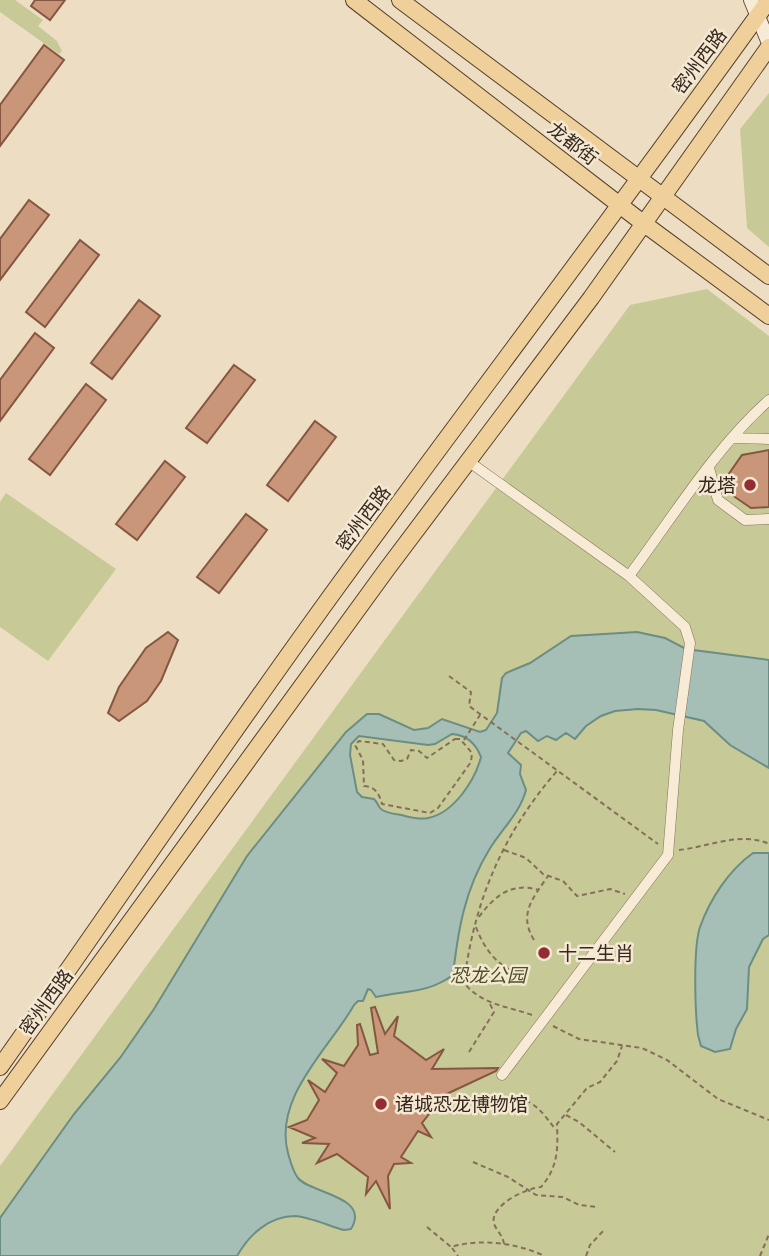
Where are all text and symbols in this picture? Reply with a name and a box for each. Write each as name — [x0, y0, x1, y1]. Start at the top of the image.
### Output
street label: 密州西路 — [667, 23, 731, 99]
street label: 龙都街 — [543, 116, 603, 170]
place label: 龙塔 — [698, 473, 736, 497]
marker: 龙塔 — [742, 477, 758, 493]
street label: 密州西路 — [331, 480, 395, 556]
place label: 十二生肖 — [558, 941, 634, 965]
marker: 十二生肖 — [536, 945, 552, 961]
park label: 恐龙公园 — [450, 963, 529, 987]
street label: 密州西路 — [14, 964, 78, 1040]
place label: 诸城恐龙博物馆 — [395, 1092, 528, 1116]
marker: 诸城恐龙博物馆 — [373, 1096, 389, 1112]

